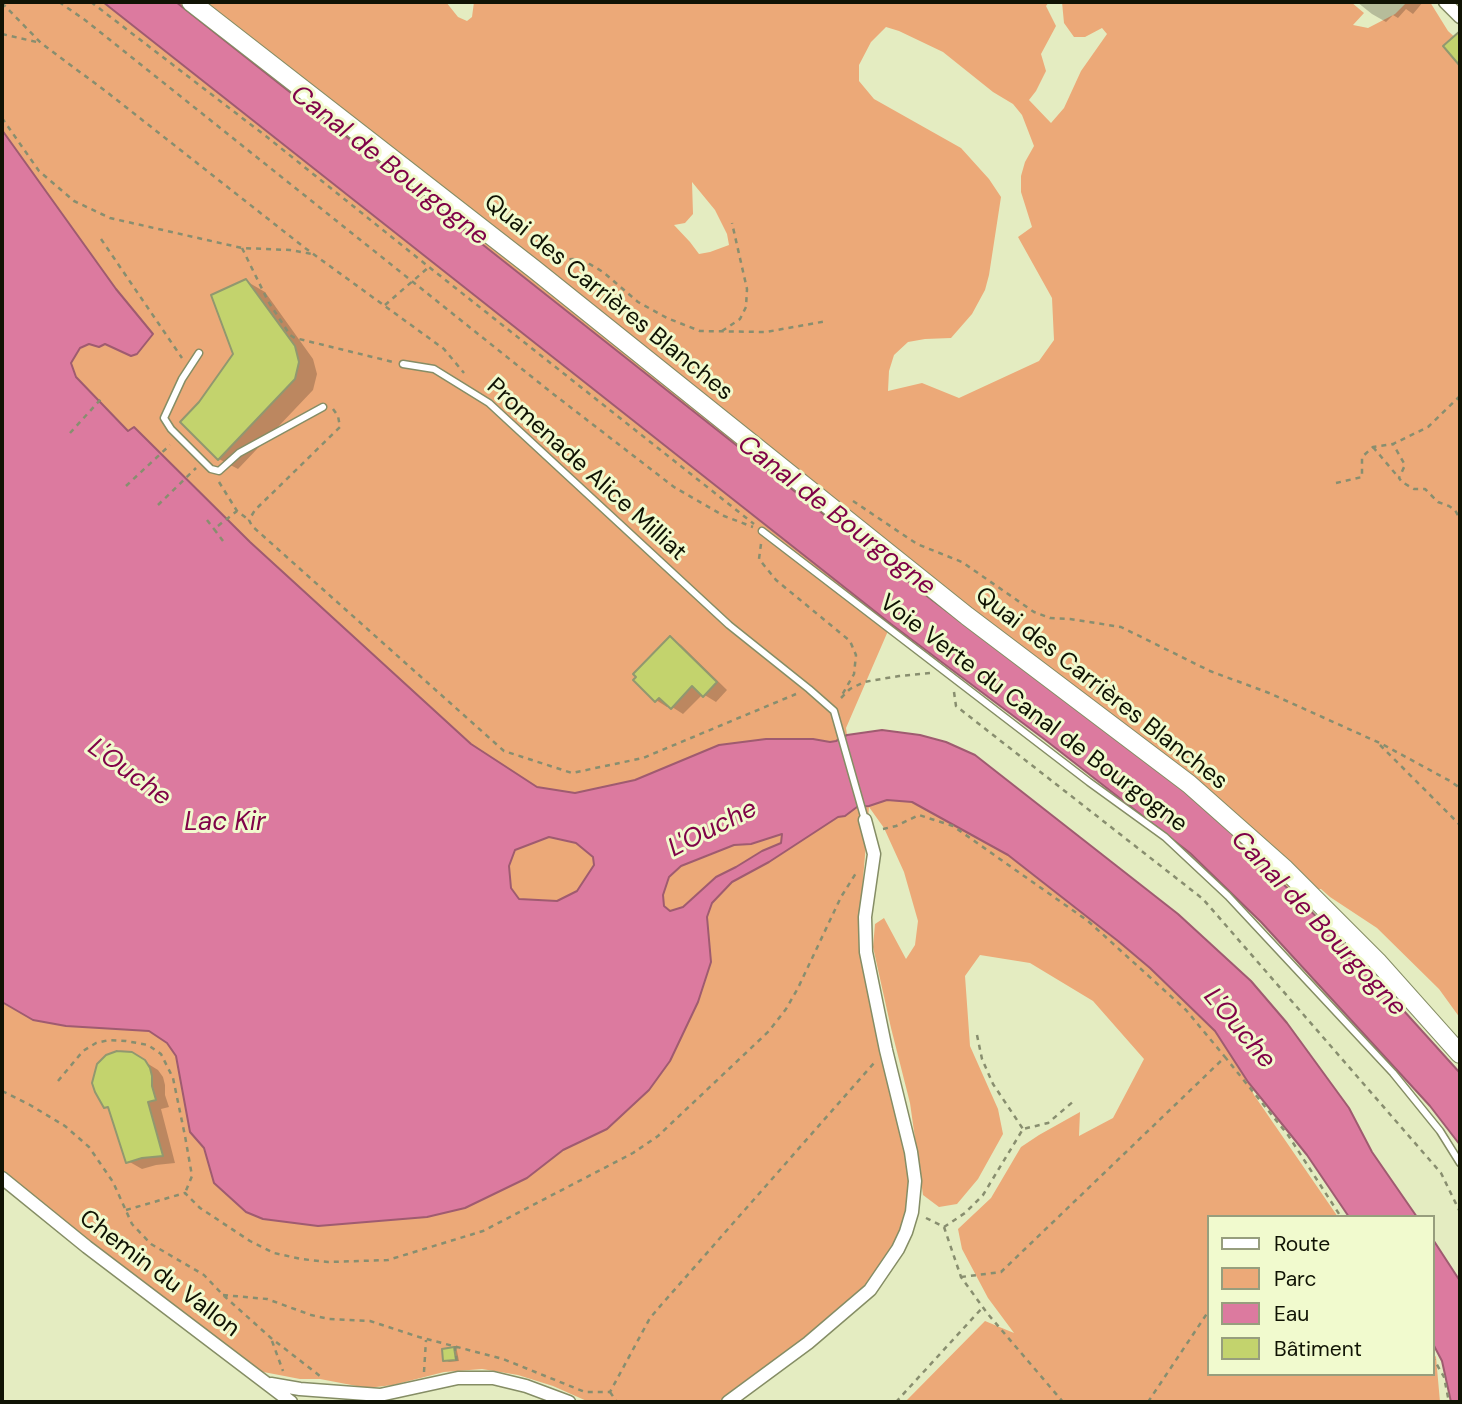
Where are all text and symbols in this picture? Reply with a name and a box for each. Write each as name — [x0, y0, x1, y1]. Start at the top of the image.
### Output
water label: Canal de Bourgogne — [284, 79, 494, 253]
street label: Quai des Carrières Blanches — [478, 189, 738, 407]
street label: Promenade Alice Milliat — [480, 373, 692, 567]
water label: Canal de Bourgogne — [731, 429, 941, 603]
street label: Quai des Carrières Blanches — [969, 581, 1233, 797]
street label: Voie Verte du Canal de Bourgogne — [873, 589, 1193, 839]
water label: L'Ouche — [81, 732, 177, 814]
water label: L'Ouche — [663, 793, 763, 865]
water label: Lac Kir — [184, 807, 266, 839]
water label: Canal de Bourgogne — [1224, 825, 1412, 1023]
water label: L'Ouche — [1196, 982, 1282, 1076]
street label: Chemin du Vallon — [73, 1204, 245, 1344]
legend — [1206, 1215, 1434, 1376]
text: Route — [1274, 1230, 1330, 1258]
text: Parc — [1274, 1265, 1317, 1293]
text: Eau — [1274, 1300, 1309, 1328]
text: Bâtiment — [1274, 1335, 1362, 1363]

